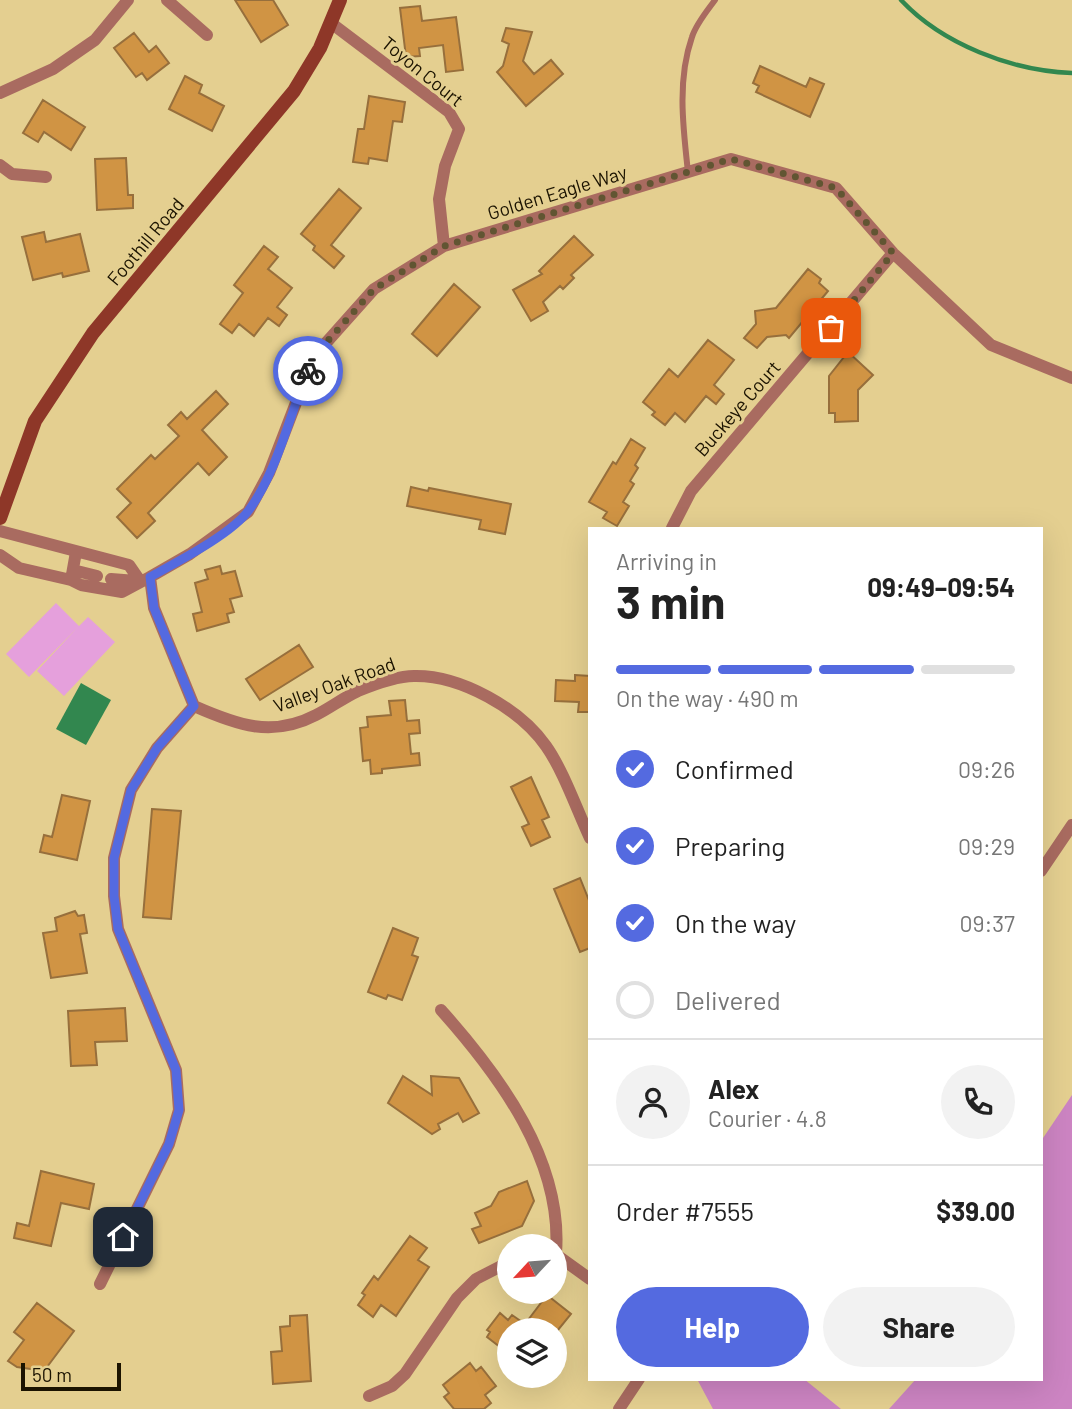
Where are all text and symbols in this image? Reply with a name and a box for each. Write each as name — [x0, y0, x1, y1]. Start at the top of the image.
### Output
street label: Toyon Court — [378, 31, 468, 111]
street label: Golden Eagle Way — [484, 160, 630, 224]
street label: Foothill Road — [102, 193, 188, 289]
pin — [801, 298, 861, 358]
icon: bag — [812, 309, 850, 347]
courier — [273, 336, 343, 406]
icon: bike — [289, 352, 327, 390]
street label: Buckeye Court — [689, 355, 785, 461]
text: Arriving in — [616, 547, 717, 575]
text: 09:49–09:54 — [867, 571, 1015, 602]
text: 3 min — [616, 573, 725, 628]
street label: Valley Oak Road — [270, 651, 398, 717]
text: On the way · 490 m — [616, 684, 799, 712]
icon: check — [616, 750, 654, 788]
text: Confirmed — [675, 753, 794, 784]
text: 09:26 — [958, 755, 1015, 783]
icon: check — [616, 827, 654, 865]
text: Preparing — [675, 830, 785, 861]
text: 09:29 — [958, 832, 1015, 860]
icon: check — [616, 904, 654, 942]
text: On the way — [675, 907, 796, 938]
text: 09:37 — [960, 909, 1015, 937]
text: Delivered — [675, 984, 781, 1015]
button: person — [616, 1065, 690, 1139]
button: phone — [941, 1065, 1015, 1139]
text: Alex — [708, 1073, 759, 1104]
text: Courier · 4.8 — [708, 1104, 827, 1132]
text: Order #7555 — [616, 1195, 754, 1226]
text: $39.00 — [936, 1195, 1015, 1226]
pin — [93, 1207, 153, 1267]
icon: home — [104, 1218, 142, 1256]
north arrow — [497, 1234, 567, 1304]
map controls — [497, 1234, 567, 1388]
button: Help — [616, 1287, 809, 1367]
button: Share — [823, 1287, 1015, 1367]
button: layers — [497, 1318, 567, 1388]
scale bar — [21, 1360, 121, 1392]
text: 50 m — [32, 1363, 72, 1386]

